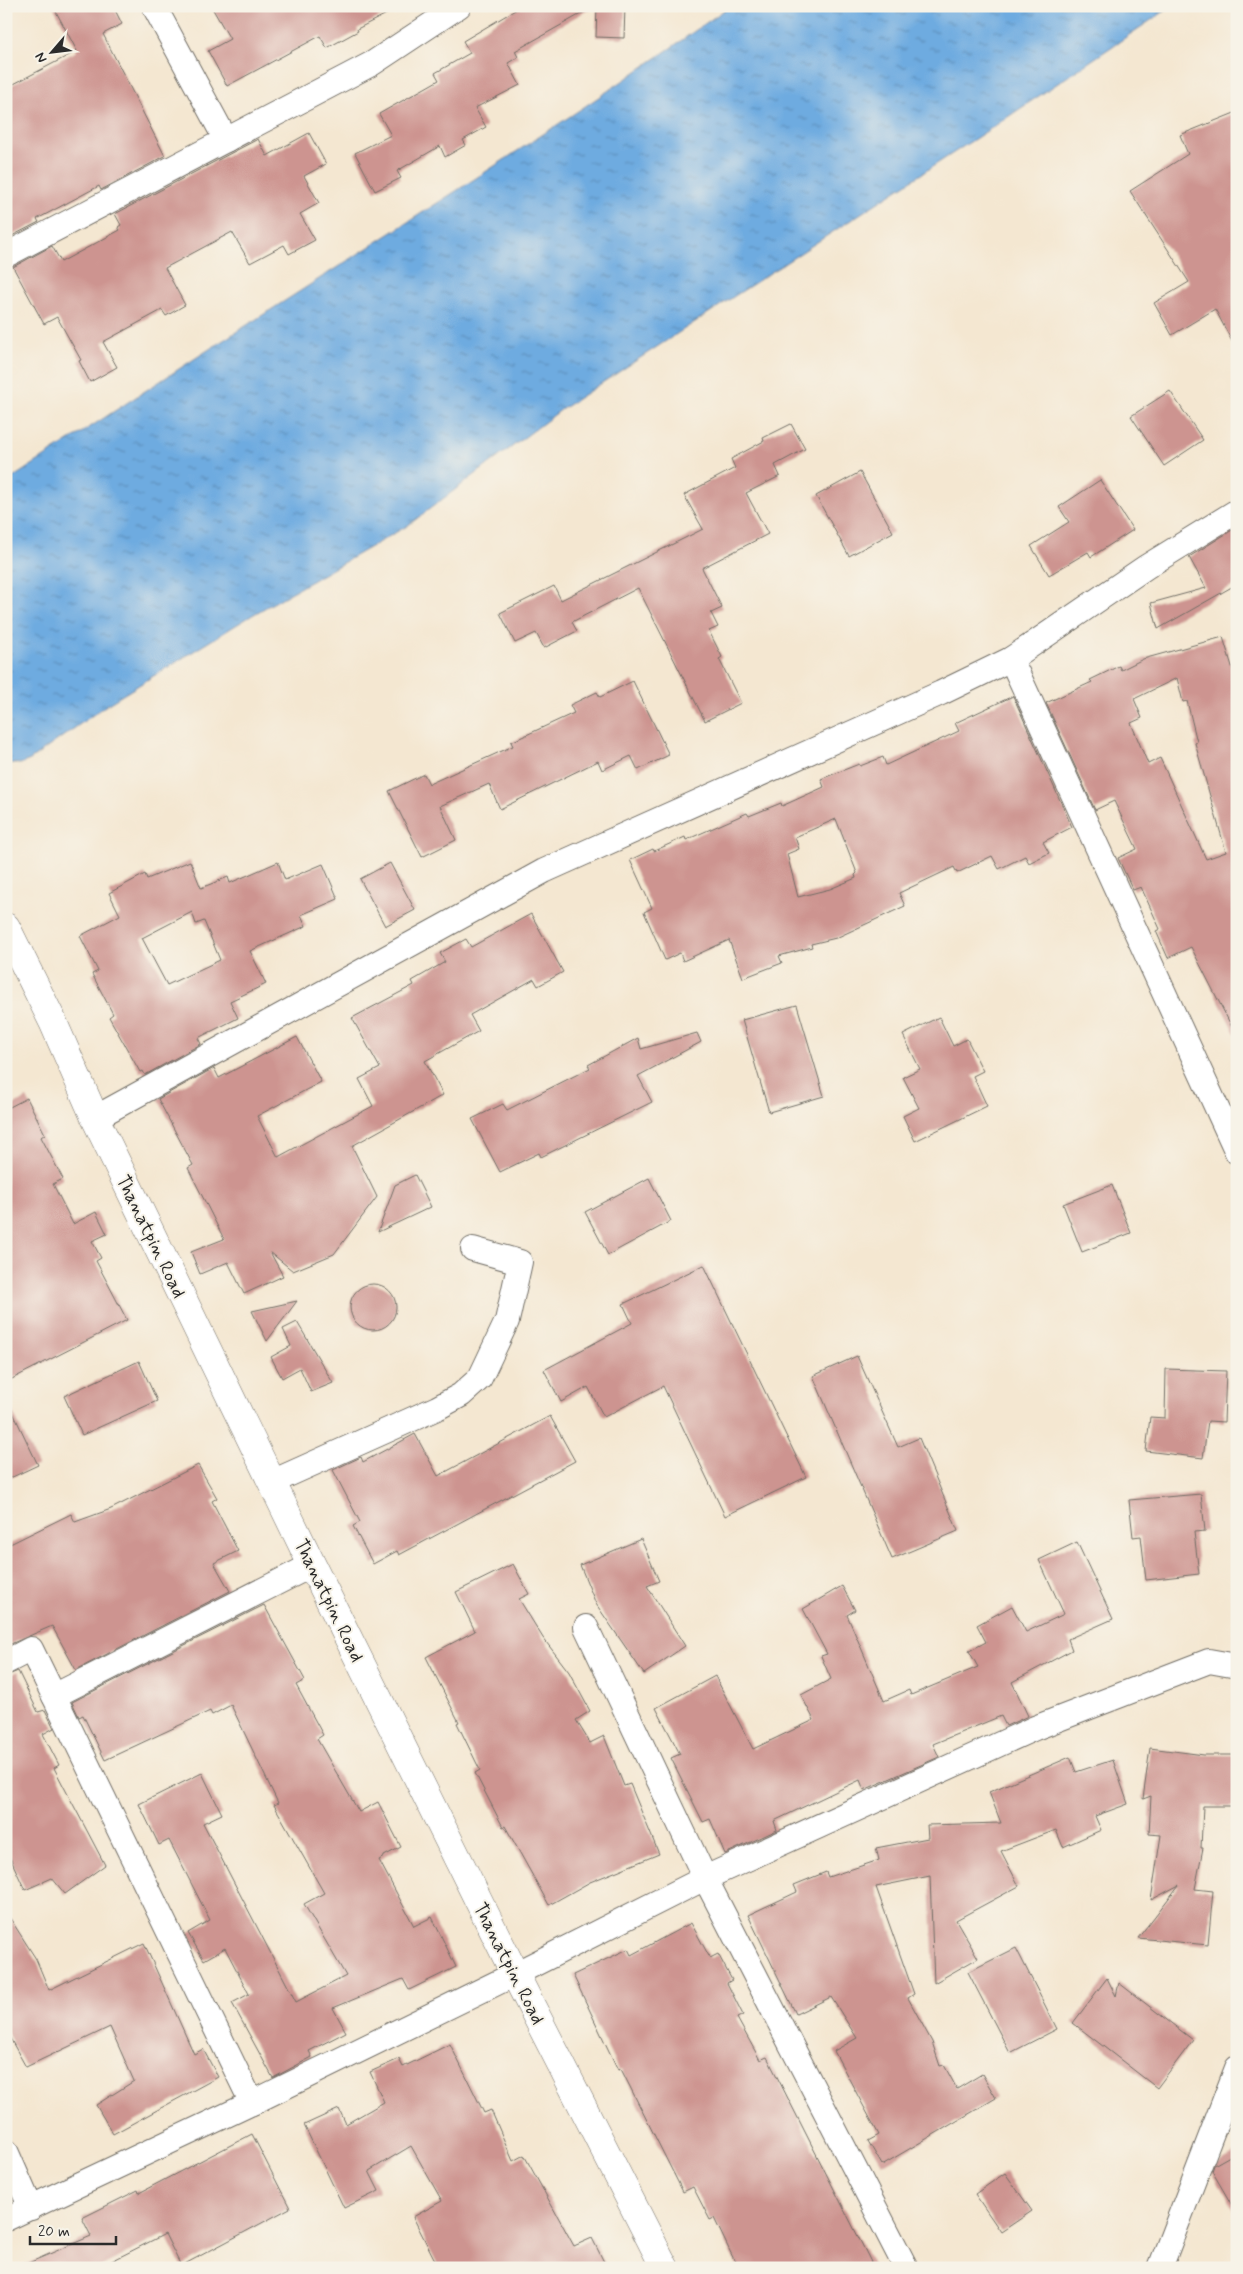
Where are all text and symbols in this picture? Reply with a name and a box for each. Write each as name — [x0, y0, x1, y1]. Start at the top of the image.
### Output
north arrow — [28, 28, 78, 78]
text: N — [31, 49, 52, 66]
street label: Thanatpin Road — [110, 1171, 191, 1302]
street label: Thanatpin Road — [288, 1535, 369, 1666]
street label: Thanatpin Road — [467, 1898, 550, 2029]
scale bar — [30, 2214, 116, 2246]
text: 20 m — [38, 2222, 70, 2242]

